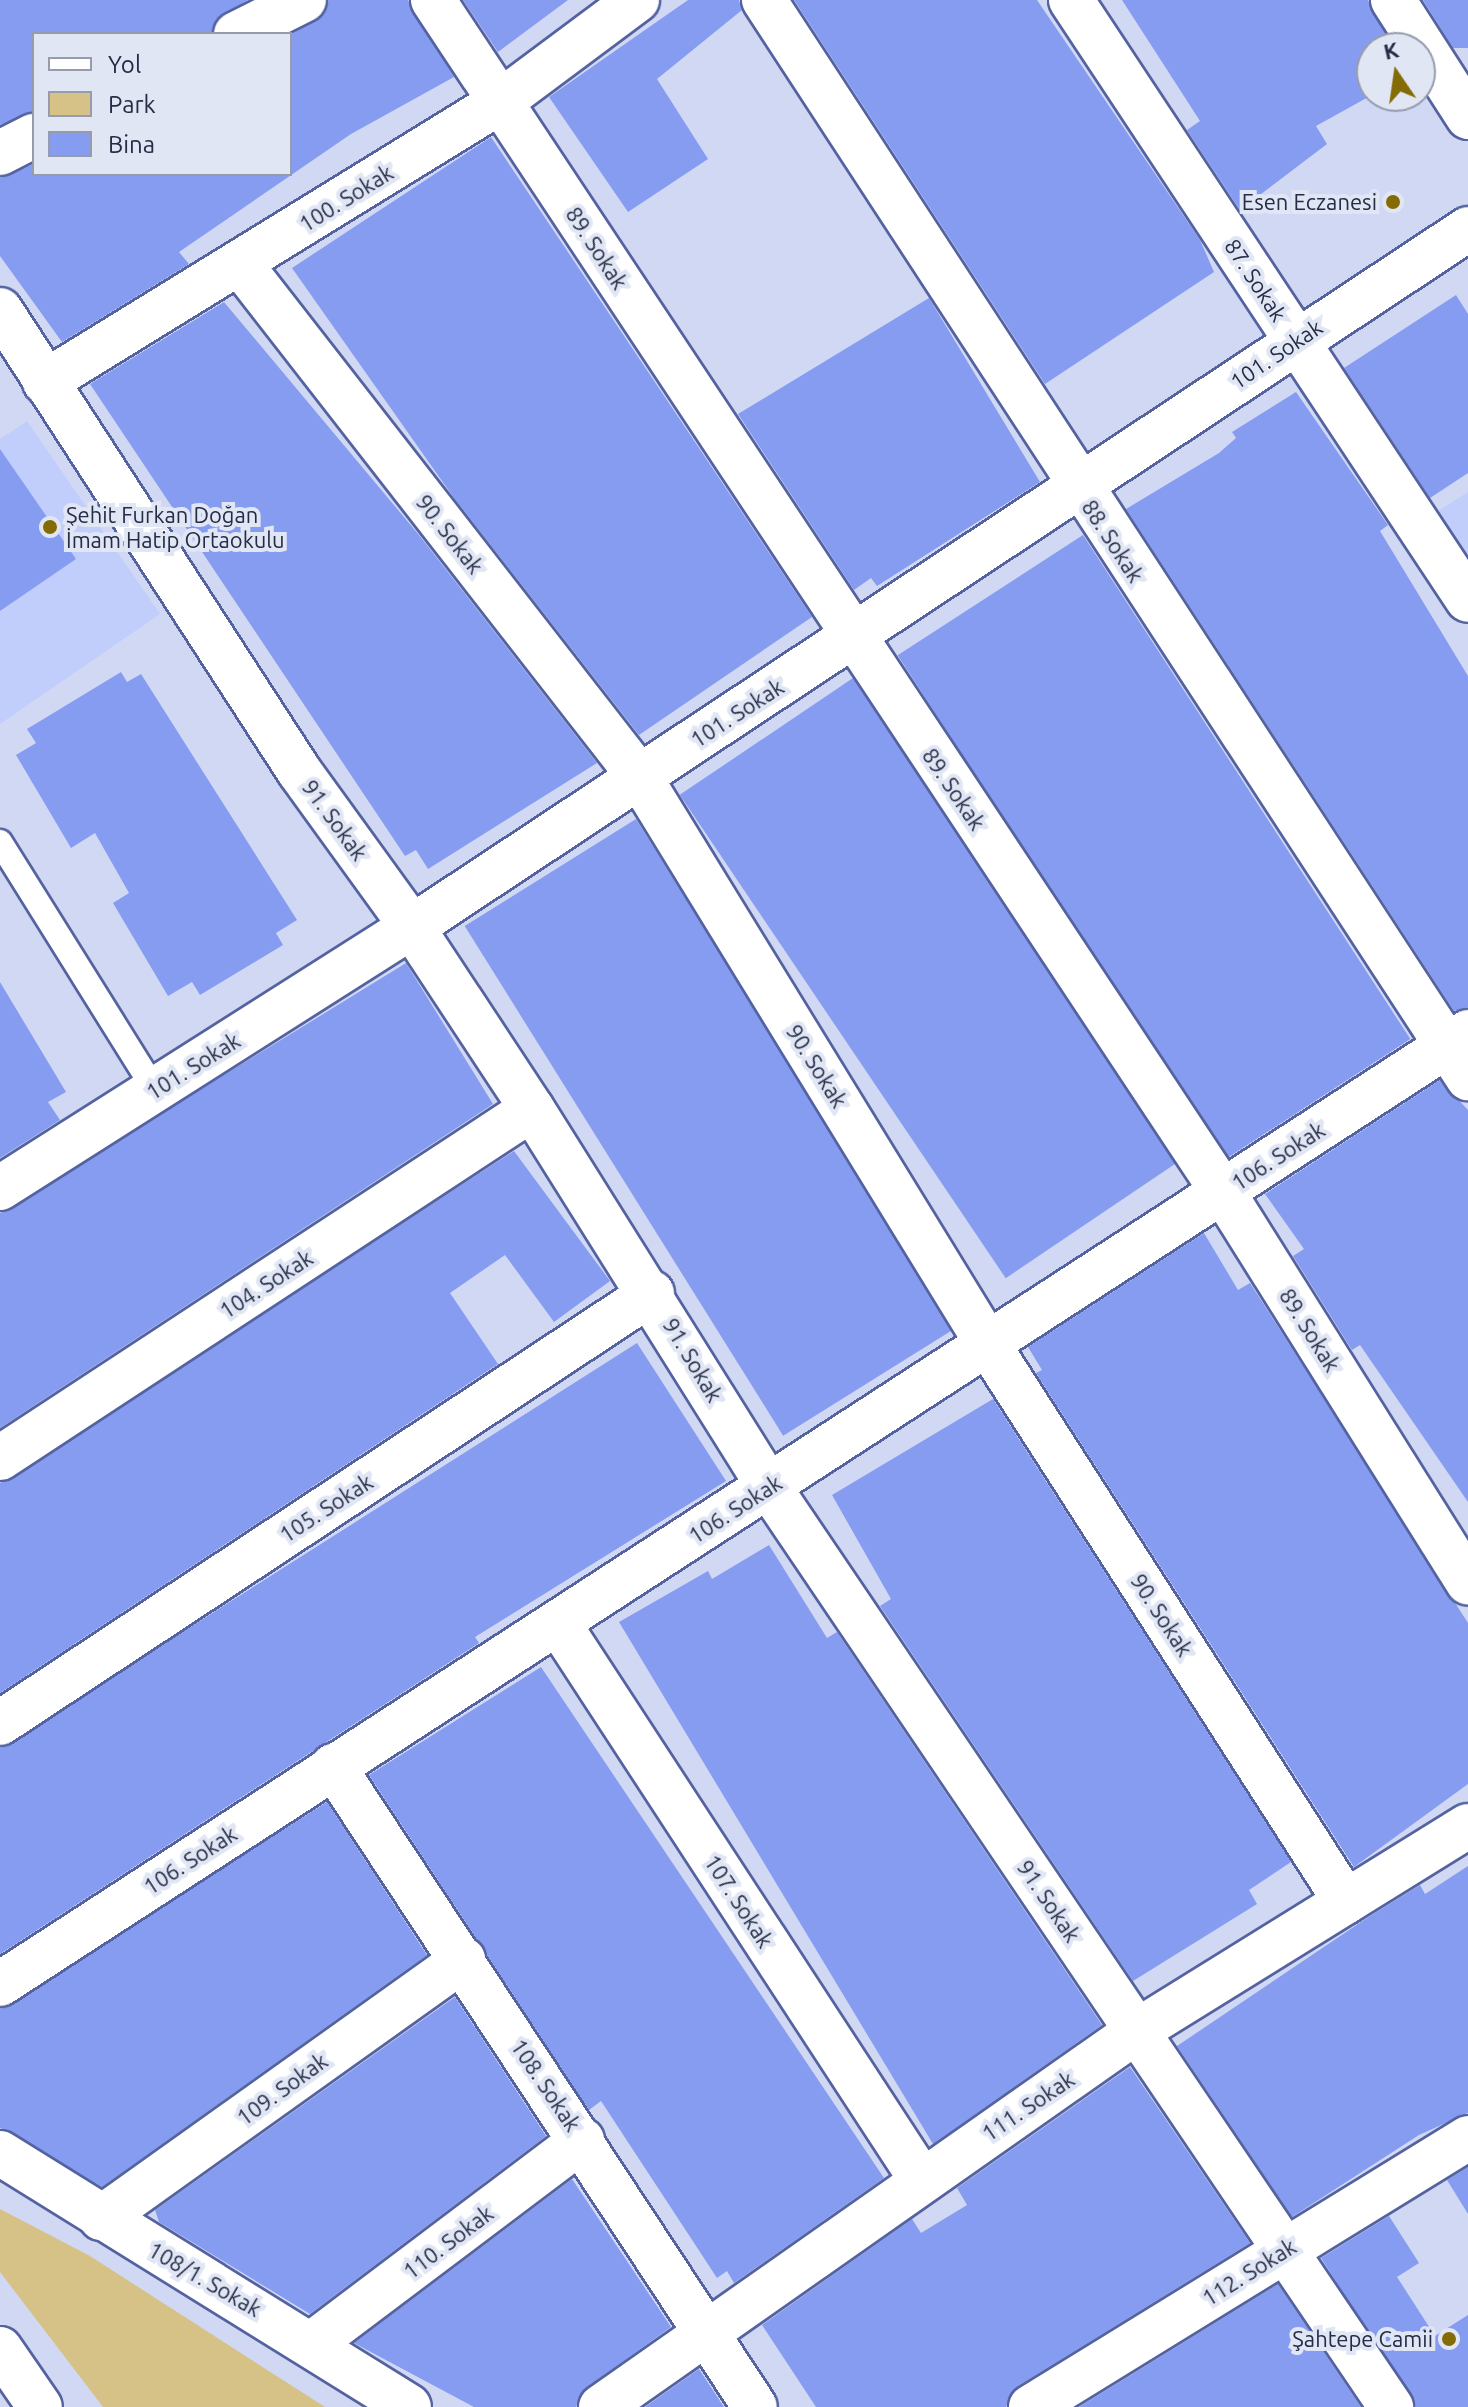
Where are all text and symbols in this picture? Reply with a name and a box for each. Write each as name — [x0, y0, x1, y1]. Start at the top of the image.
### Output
legend — [32, 32, 292, 176]
north arrow — [1356, 32, 1436, 112]
text: K — [1381, 36, 1401, 64]
text: Yol — [108, 51, 141, 78]
text: Park — [108, 91, 156, 118]
text: Bina — [108, 131, 155, 158]
street label: 100. Sokak — [294, 159, 398, 237]
place label: Esen Eczanesi — [1242, 189, 1377, 215]
marker: Esen Eczanesi — [1384, 193, 1402, 211]
street label: 89. Sokak — [561, 202, 633, 294]
street label: 87. Sokak — [1220, 234, 1292, 326]
street label: 101. Sokak — [1225, 314, 1327, 394]
street label: 90. Sokak — [411, 489, 489, 579]
street label: 88. Sokak — [1077, 495, 1149, 587]
place label: Şehit Furkan Doğan İmam Hatip Ortaokulu — [66, 501, 285, 552]
marker: Şehit Furkan Doğan İmam Hatip Ortaokulu — [41, 518, 59, 536]
street label: 101. Sokak — [686, 673, 788, 753]
street label: 89. Sokak — [917, 743, 991, 835]
street label: 91. Sokak — [297, 775, 373, 865]
street label: 90. Sokak — [781, 1019, 853, 1113]
street label: 101. Sokak — [141, 1027, 245, 1105]
street label: 106. Sokak — [1227, 1116, 1329, 1196]
street label: 104. Sokak — [215, 1244, 317, 1324]
street label: 89. Sokak — [1274, 1283, 1346, 1377]
street label: 91. Sokak — [658, 1313, 728, 1407]
street label: 105. Sokak — [275, 1468, 377, 1548]
street label: 106. Sokak — [684, 1469, 786, 1549]
street label: 90. Sokak — [1126, 1569, 1198, 1661]
street label: 106. Sokak — [139, 1820, 241, 1900]
street label: 107. Sokak — [699, 1850, 779, 1952]
street label: 91. Sokak — [1012, 1855, 1086, 1947]
street label: 108. Sokak — [506, 2034, 586, 2136]
street label: 109. Sokak — [232, 2047, 332, 2131]
street label: 111. Sokak — [977, 2066, 1079, 2146]
street label: 110. Sokak — [398, 2200, 498, 2284]
street label: 112. Sokak — [1197, 2233, 1301, 2311]
street label: 108/1. Sokak — [144, 2236, 266, 2322]
place label: Şahtepe Camii — [1292, 2326, 1433, 2352]
marker: Şahtepe Camii — [1440, 2330, 1458, 2348]

